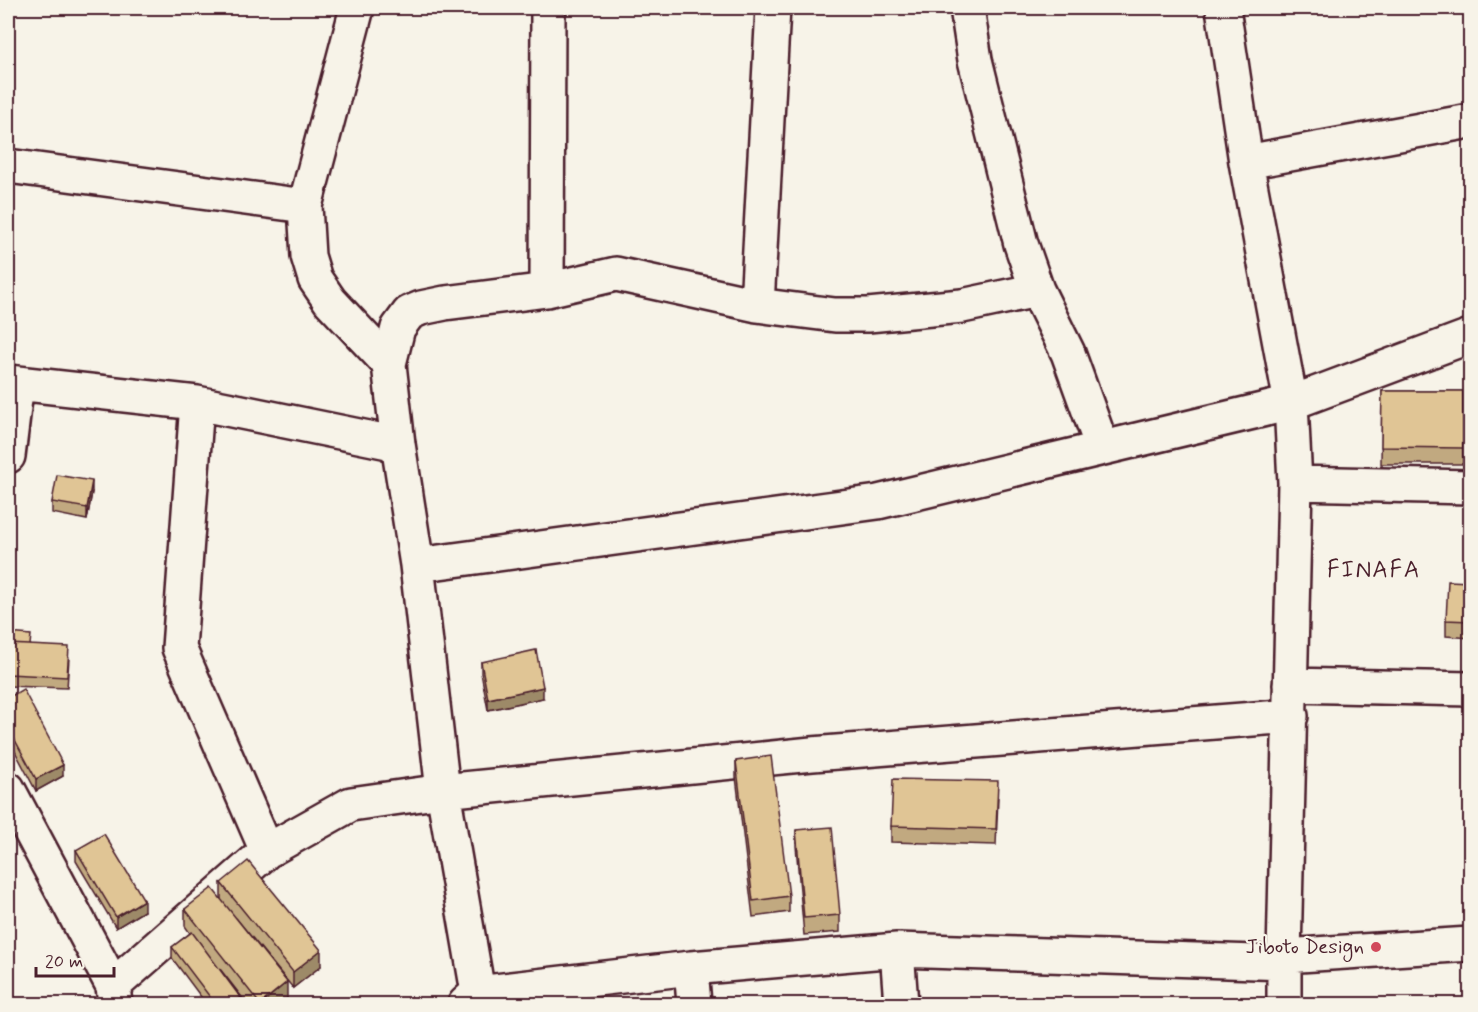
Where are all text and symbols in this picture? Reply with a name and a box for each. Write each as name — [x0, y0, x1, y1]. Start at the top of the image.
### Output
district label: FINAFA — [1327, 555, 1421, 586]
place label: Jiboto Design — [1245, 933, 1364, 962]
scale bar — [36, 940, 114, 978]
marker: Jiboto Design — [1369, 940, 1383, 954]
text: 20 m — [45, 950, 83, 974]

